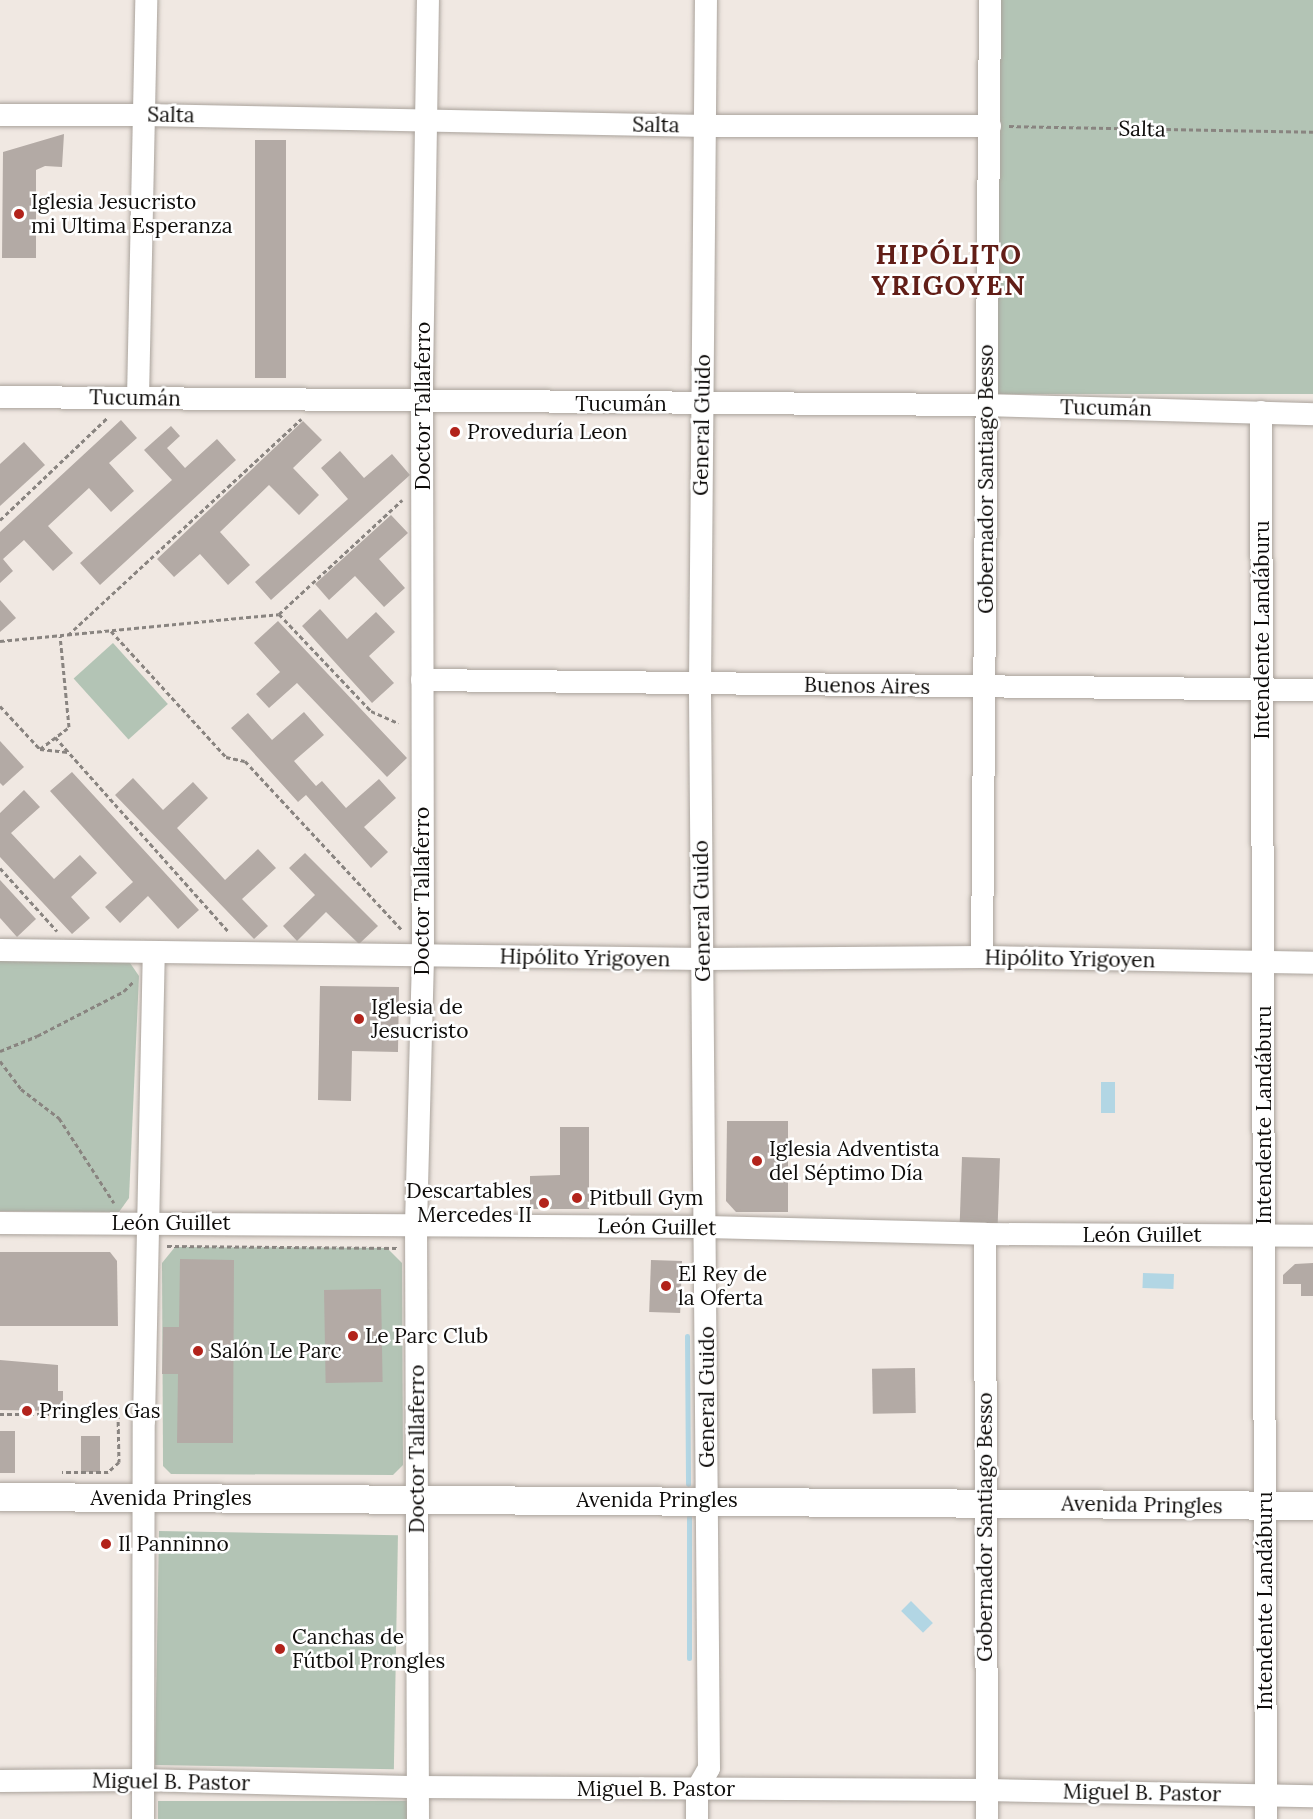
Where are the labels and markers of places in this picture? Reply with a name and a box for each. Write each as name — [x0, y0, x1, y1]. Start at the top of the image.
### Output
place label: Iglesia Jesucristo mi Ultima Esperanza — [31, 189, 233, 239]
marker: Iglesia Jesucristo mi Ultima Esperanza — [12, 207, 26, 221]
place label: Proveduría Leon — [467, 419, 628, 445]
marker: Proveduría Leon — [448, 425, 462, 439]
place label: Iglesia de Jesucristo — [371, 994, 468, 1044]
marker: Iglesia de Jesucristo — [352, 1012, 366, 1026]
place label: Iglesia Adventista del Séptimo Día — [769, 1136, 940, 1186]
marker: Iglesia Adventista del Séptimo Día — [750, 1154, 764, 1168]
place label: Descartables Mercedes II — [406, 1178, 532, 1228]
place label: Pitbull Gym — [589, 1185, 704, 1211]
marker: Pitbull Gym — [570, 1191, 584, 1205]
marker: Descartables Mercedes II — [537, 1196, 551, 1210]
place label: El Rey de la Oferta — [678, 1261, 767, 1311]
marker: El Rey de la Oferta — [659, 1279, 673, 1293]
place label: Le Parc Club — [365, 1323, 488, 1349]
marker: Le Parc Club — [346, 1329, 360, 1343]
place label: Salón Le Parc — [210, 1338, 342, 1364]
marker: Salón Le Parc — [191, 1344, 205, 1358]
place label: Pringles Gas — [39, 1398, 160, 1424]
marker: Pringles Gas — [20, 1404, 34, 1418]
place label: Il Panninno — [118, 1531, 229, 1557]
marker: Il Panninno — [99, 1537, 113, 1551]
place label: Canchas de Fútbol Prongles — [292, 1624, 445, 1674]
marker: Canchas de Fútbol Prongles — [273, 1642, 287, 1656]

